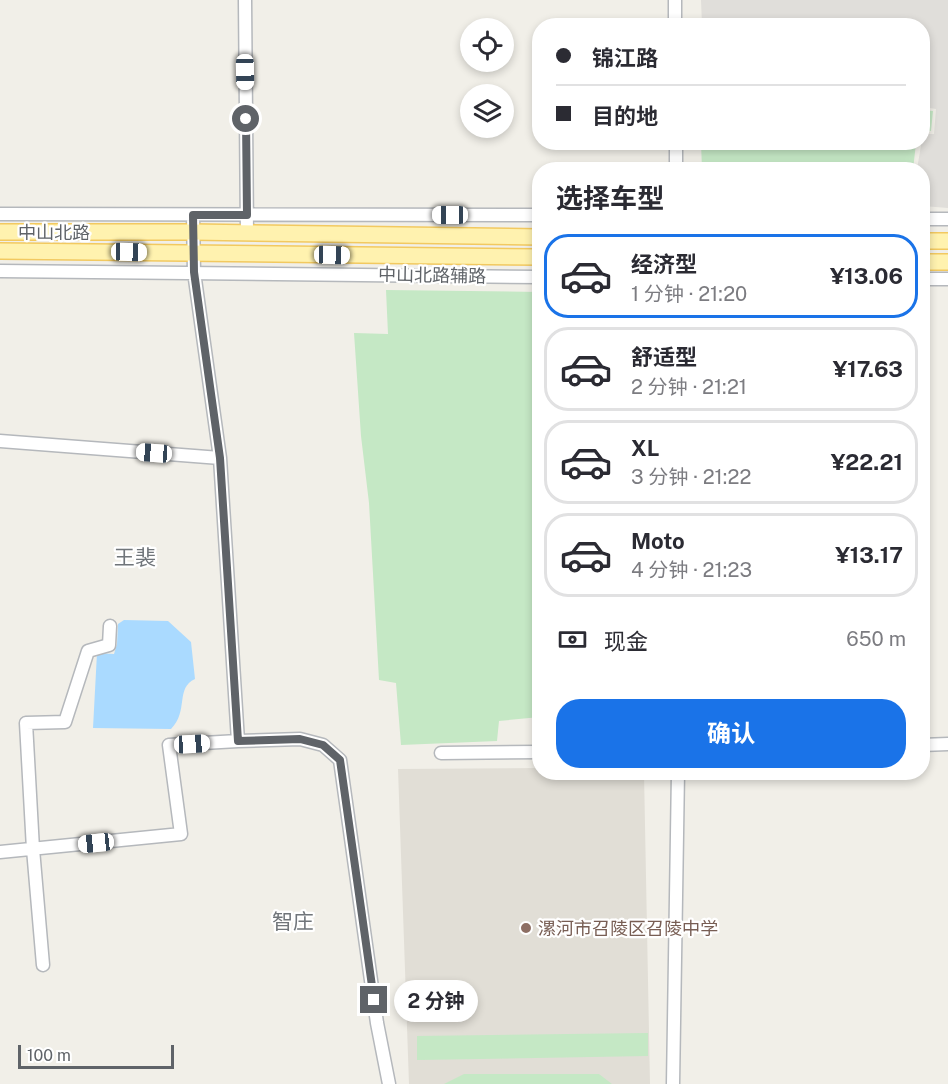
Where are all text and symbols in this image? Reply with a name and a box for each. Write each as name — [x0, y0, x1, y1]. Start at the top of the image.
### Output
map controls — [460, 18, 514, 138]
button: locate — [460, 18, 514, 72]
text: 锦江路 — [592, 45, 658, 71]
car — [236, 54, 254, 90]
button: layers — [460, 84, 514, 138]
text: 目的地 — [592, 103, 658, 129]
route start — [232, 105, 259, 132]
text: 选择车型 — [556, 182, 664, 214]
car — [432, 206, 468, 224]
street label: 中山北路 — [18, 222, 90, 243]
car — [111, 243, 147, 261]
car — [314, 246, 350, 264]
icon: car — [559, 249, 613, 303]
text: 经济型 — [631, 251, 697, 277]
text: ¥13.06 — [830, 263, 903, 289]
street label: 中山北路辅路 — [378, 264, 486, 286]
text: 1 分钟 · 21:20 — [631, 282, 747, 306]
icon: car — [559, 342, 613, 396]
text: 舒适型 — [631, 344, 697, 370]
text: ¥17.63 — [833, 356, 903, 382]
text: 2 分钟 · 21:21 — [631, 375, 747, 399]
icon: car — [559, 435, 613, 489]
text: XL — [631, 435, 659, 461]
car — [135, 443, 173, 463]
text: ¥22.21 — [831, 449, 903, 475]
text: 3 分钟 · 21:22 — [631, 465, 751, 489]
icon: car — [559, 528, 613, 582]
text: Moto — [631, 528, 685, 554]
text: ¥13.17 — [835, 542, 903, 568]
district label: 王裴 — [114, 545, 156, 570]
text: 4 分钟 · 21:23 — [631, 558, 752, 582]
icon: cash — [556, 623, 589, 656]
text: 650 m — [846, 627, 906, 651]
text: 现金 — [604, 628, 648, 654]
button: 确认 — [556, 699, 906, 768]
car — [174, 734, 210, 754]
car — [77, 832, 115, 854]
district label: 智庄 — [272, 909, 314, 934]
place label: 漯河市召陵区召陵中学 — [538, 918, 718, 939]
marker: 漯河市召陵区召陵中学 — [519, 921, 533, 935]
callout: 2 分钟 — [395, 979, 479, 1021]
route end — [360, 986, 387, 1013]
text: 2 分钟 — [407, 989, 465, 1013]
scale bar — [18, 1042, 174, 1070]
text: 100 m — [27, 1046, 71, 1065]

